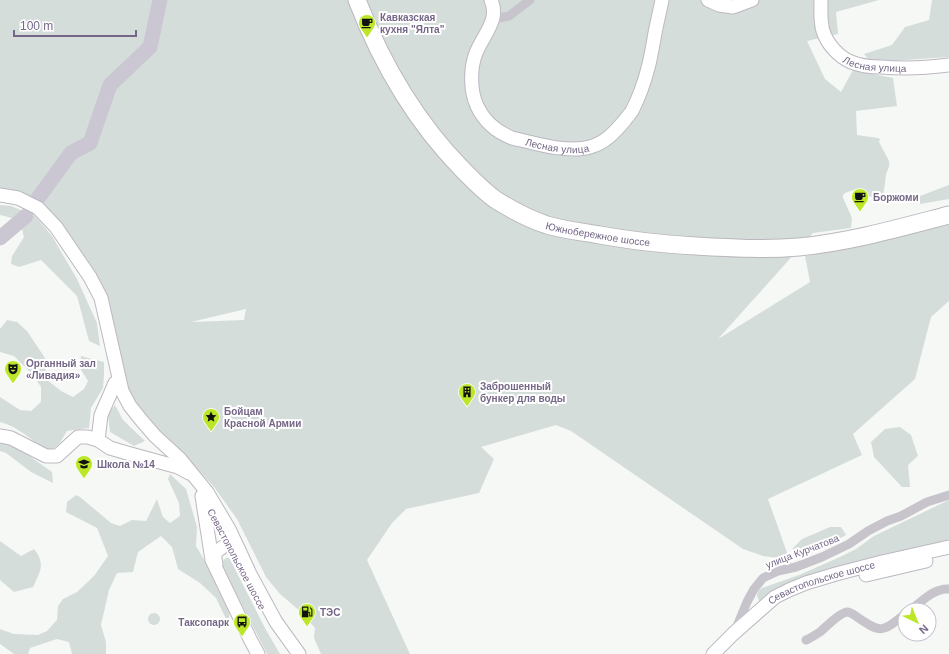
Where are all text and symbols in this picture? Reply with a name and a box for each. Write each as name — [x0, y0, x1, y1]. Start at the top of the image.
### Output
scale bar — [14, 12, 136, 38]
place label: Кавказская кухня "Ялта" — [380, 12, 445, 35]
cafe icon: Кавказская кухня "Ялта" — [357, 13, 377, 38]
text: 100 m — [20, 19, 53, 33]
street label: Лесная улица — [841, 54, 907, 74]
street label: Лесная улица — [524, 136, 590, 155]
cafe icon: Боржоми — [850, 187, 870, 212]
place label: Боржоми — [873, 192, 919, 203]
street label: Южнобережное шоссе — [544, 220, 651, 248]
place label: Органный зал «Ливадия» — [26, 358, 96, 381]
theatre icon: Органный зал «Ливадия» — [3, 359, 23, 384]
place label: Заброшенный бункер для воды — [480, 381, 565, 404]
building icon: Заброшенный бункер для воды — [457, 382, 477, 407]
place label: Бойцам Красной Армии — [224, 406, 301, 429]
place icon: Бойцам Красной Армии — [201, 407, 221, 432]
school or university icon: Школа №14 — [74, 454, 94, 479]
place label: Школа №14 — [97, 459, 155, 470]
street label: Севастопольское шоссе — [205, 507, 268, 612]
street label: улица Курчатова — [764, 532, 841, 571]
street label: Севастопольское шоссе — [766, 559, 877, 607]
fuel station icon: ТЭС — [297, 602, 317, 627]
north arrow — [897, 602, 937, 642]
place label: ТЭС — [320, 607, 340, 618]
bus stop icon: Таксопарк — [232, 612, 252, 637]
place label: Таксопарк — [178, 617, 230, 628]
text: N — [917, 622, 931, 636]

